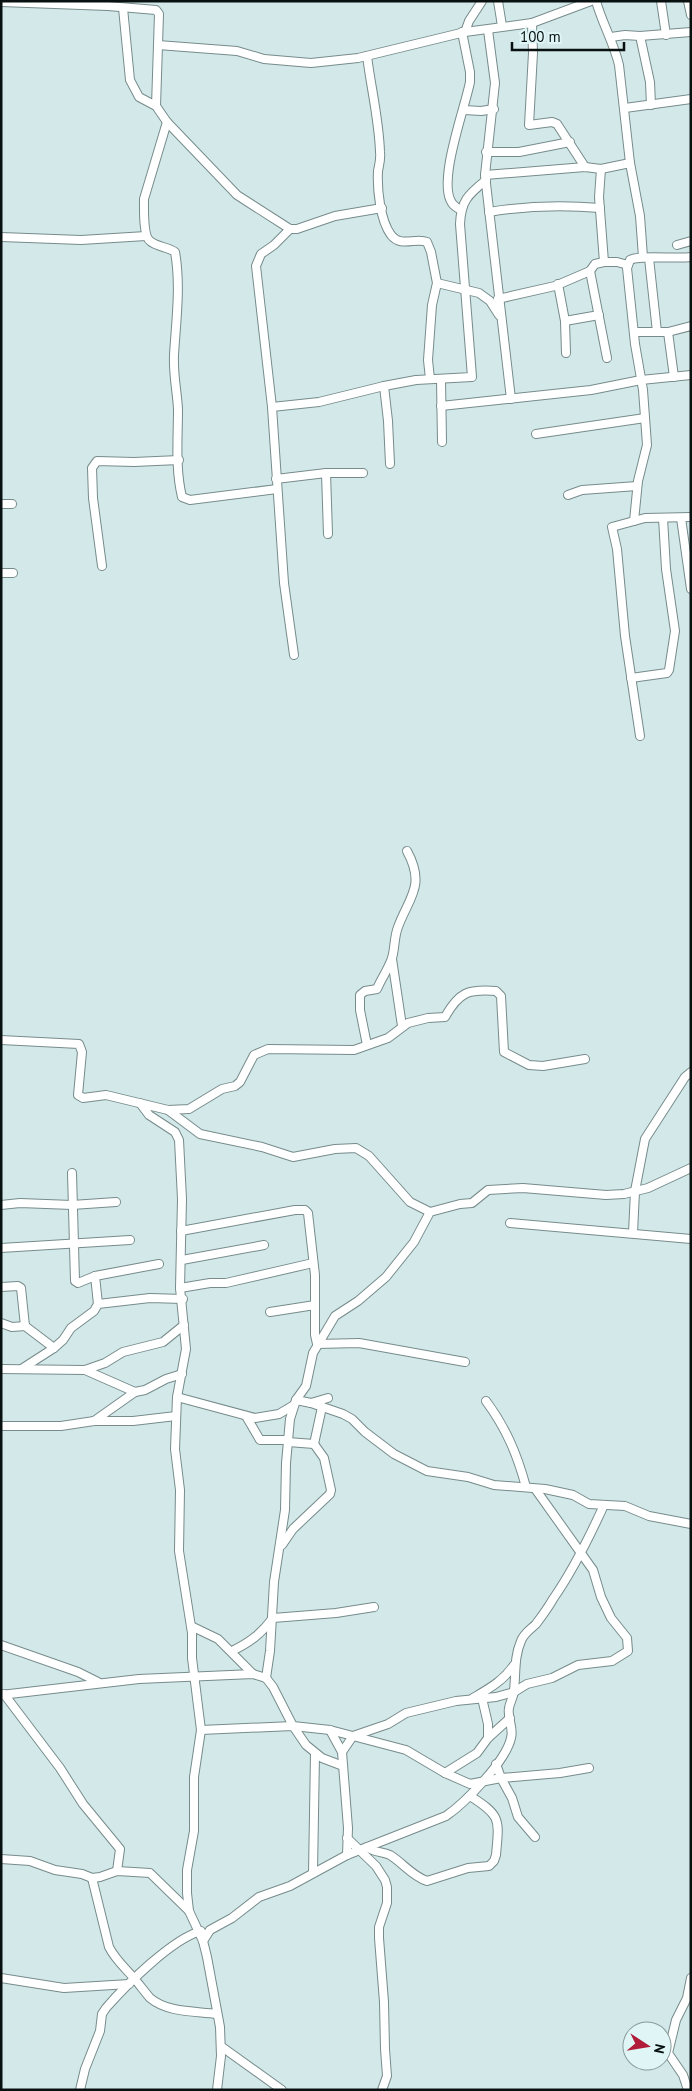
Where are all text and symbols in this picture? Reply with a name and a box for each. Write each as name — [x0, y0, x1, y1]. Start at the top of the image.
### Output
scale bar — [512, 20, 624, 52]
text: 100 m — [520, 27, 561, 46]
north arrow — [622, 2021, 672, 2071]
text: N — [650, 2042, 669, 2055]

